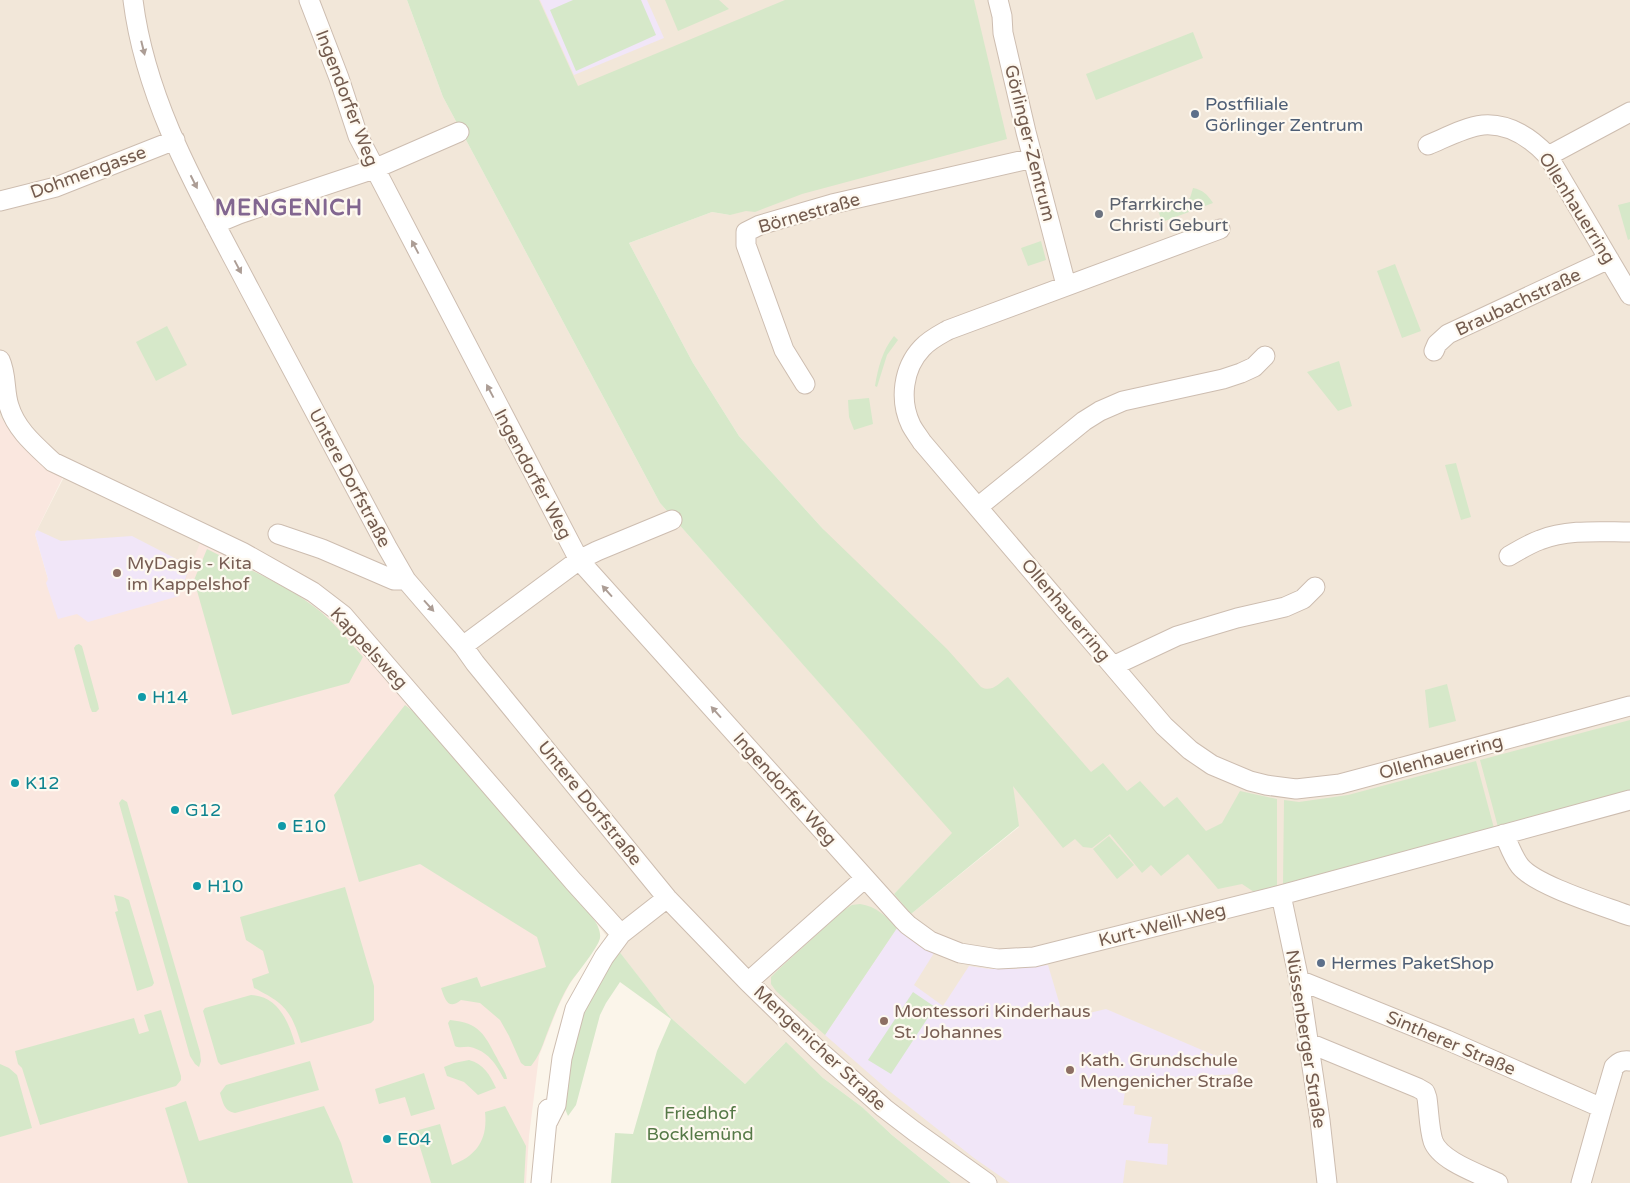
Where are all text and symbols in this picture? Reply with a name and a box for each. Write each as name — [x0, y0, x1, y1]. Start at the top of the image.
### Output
street label: Ingendorfer Weg — [311, 27, 383, 169]
one-way arrow — [139, 40, 147, 55]
street label: Görlinger-Zentrum — [1000, 62, 1060, 224]
place label: Postfiliale Görlinger Zentrum — [1205, 93, 1363, 136]
marker: Postfiliale Görlinger Zentrum — [1189, 108, 1201, 120]
street label: Dohmengasse — [27, 141, 149, 203]
street label: Ollenhauerring — [1534, 148, 1620, 268]
one-way arrow — [190, 175, 198, 189]
street label: Börnestraße — [756, 188, 862, 238]
place label: Pfarrkirche Christi Geburt — [1109, 193, 1228, 236]
district label: MENGENICH — [215, 195, 363, 221]
marker: Pfarrkirche Christi Geburt — [1093, 208, 1105, 220]
one-way arrow — [411, 240, 419, 254]
one-way arrow — [234, 259, 242, 274]
street label: Braubachstraße — [1452, 263, 1584, 341]
one-way arrow — [486, 384, 494, 398]
street label: Untere Dorfstraße — [304, 405, 396, 551]
street label: Ingendorfer Weg — [489, 405, 577, 543]
place label: MyDagis - Kita im Kappelshof — [127, 552, 252, 595]
street label: Ollenhauerring — [1017, 554, 1115, 666]
marker: MyDagis - Kita im Kappelshof — [111, 567, 123, 579]
one-way arrow — [601, 586, 613, 598]
one-way arrow — [423, 599, 435, 611]
street label: Kappelsweg — [326, 603, 412, 693]
place label: H14 — [152, 686, 188, 708]
marker: H14 — [136, 691, 148, 703]
one-way arrow — [710, 705, 721, 718]
street label: Ingendorfer Weg — [728, 728, 842, 850]
street label: Ollenhauerring — [1377, 730, 1505, 784]
street label: Untere Dorfstraße — [533, 736, 647, 870]
place label: K12 — [25, 772, 60, 794]
marker: K12 — [9, 777, 21, 789]
place label: G12 — [185, 799, 221, 821]
marker: G12 — [169, 804, 181, 816]
place label: E10 — [292, 815, 326, 837]
marker: E10 — [276, 820, 288, 832]
place label: H10 — [207, 875, 243, 897]
marker: H10 — [191, 880, 203, 892]
street label: Kurt-Weill-Weg — [1096, 899, 1228, 951]
street label: Nüssenberger Straße — [1281, 948, 1331, 1130]
place label: Hermes PaketShop — [1331, 952, 1494, 974]
marker: Hermes PaketShop — [1315, 957, 1327, 969]
street label: Mengenicher Straße — [749, 981, 891, 1115]
place label: Montessori Kinderhaus St. Johannes — [894, 1000, 1091, 1043]
street label: Sintherer Straße — [1383, 1006, 1519, 1080]
marker: Montessori Kinderhaus St. Johannes — [878, 1015, 890, 1027]
place label: Kath. Grundschule Mengenicher Straße — [1080, 1049, 1253, 1092]
marker: Kath. Grundschule Mengenicher Straße — [1064, 1064, 1076, 1076]
park label: Friedhof Bocklemünd — [646, 1102, 754, 1145]
place label: E04 — [397, 1128, 431, 1150]
marker: E04 — [381, 1133, 393, 1145]

